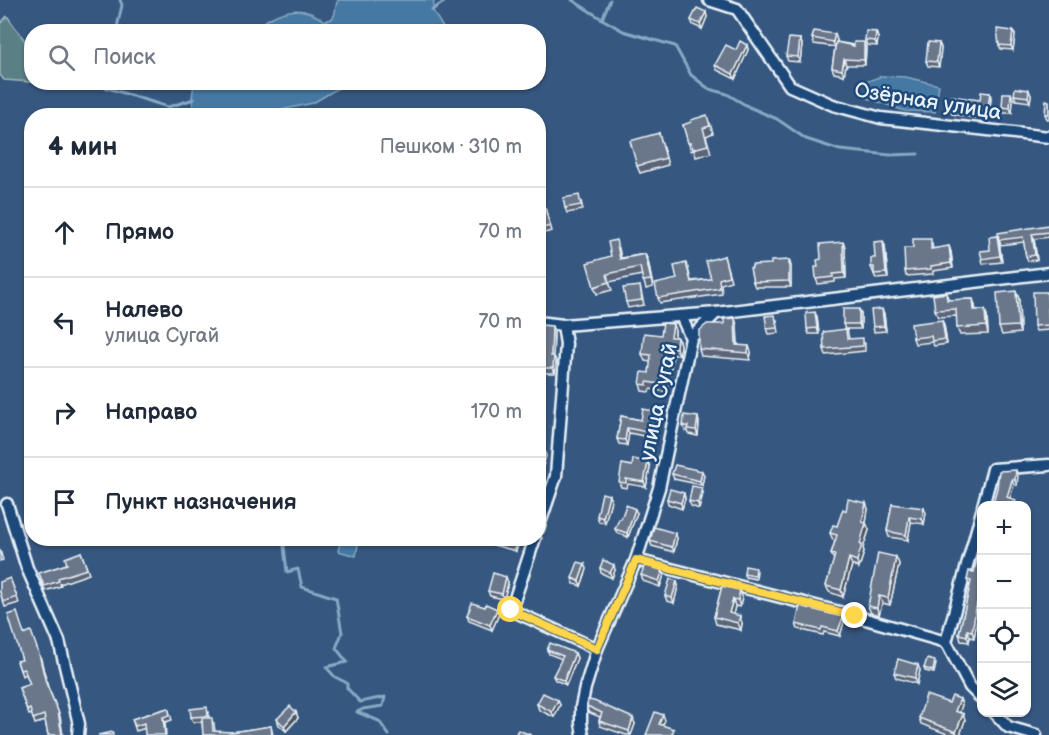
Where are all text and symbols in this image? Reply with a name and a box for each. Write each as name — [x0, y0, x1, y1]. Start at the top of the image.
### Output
search box — [24, 24, 546, 90]
icon: search — [45, 41, 78, 74]
text: Поиск — [93, 44, 156, 71]
street label: Озёрная улица — [853, 78, 1004, 126]
text: 4 мин — [48, 132, 117, 163]
text: Пешком · 310 m — [380, 135, 522, 159]
icon: ahead — [48, 216, 81, 249]
text: Прямо — [105, 219, 174, 246]
text: 70 m — [478, 220, 522, 244]
text: Налево — [105, 297, 183, 324]
icon: left — [48, 306, 81, 339]
text: 70 m — [478, 310, 522, 334]
text: улица Сугай — [105, 324, 219, 348]
street label: улица Сугай — [634, 341, 683, 463]
icon: right — [48, 396, 81, 429]
text: Направо — [105, 399, 197, 426]
text: 170 m — [471, 400, 522, 424]
icon: arrive — [48, 486, 81, 519]
text: Пункт назначения — [105, 489, 297, 516]
map controls — [977, 501, 1031, 717]
button: + — [977, 501, 1031, 555]
button: − — [977, 555, 1031, 609]
route start — [497, 596, 523, 622]
route end — [841, 602, 867, 628]
button: locate — [977, 609, 1031, 663]
button: layers — [977, 663, 1031, 717]

